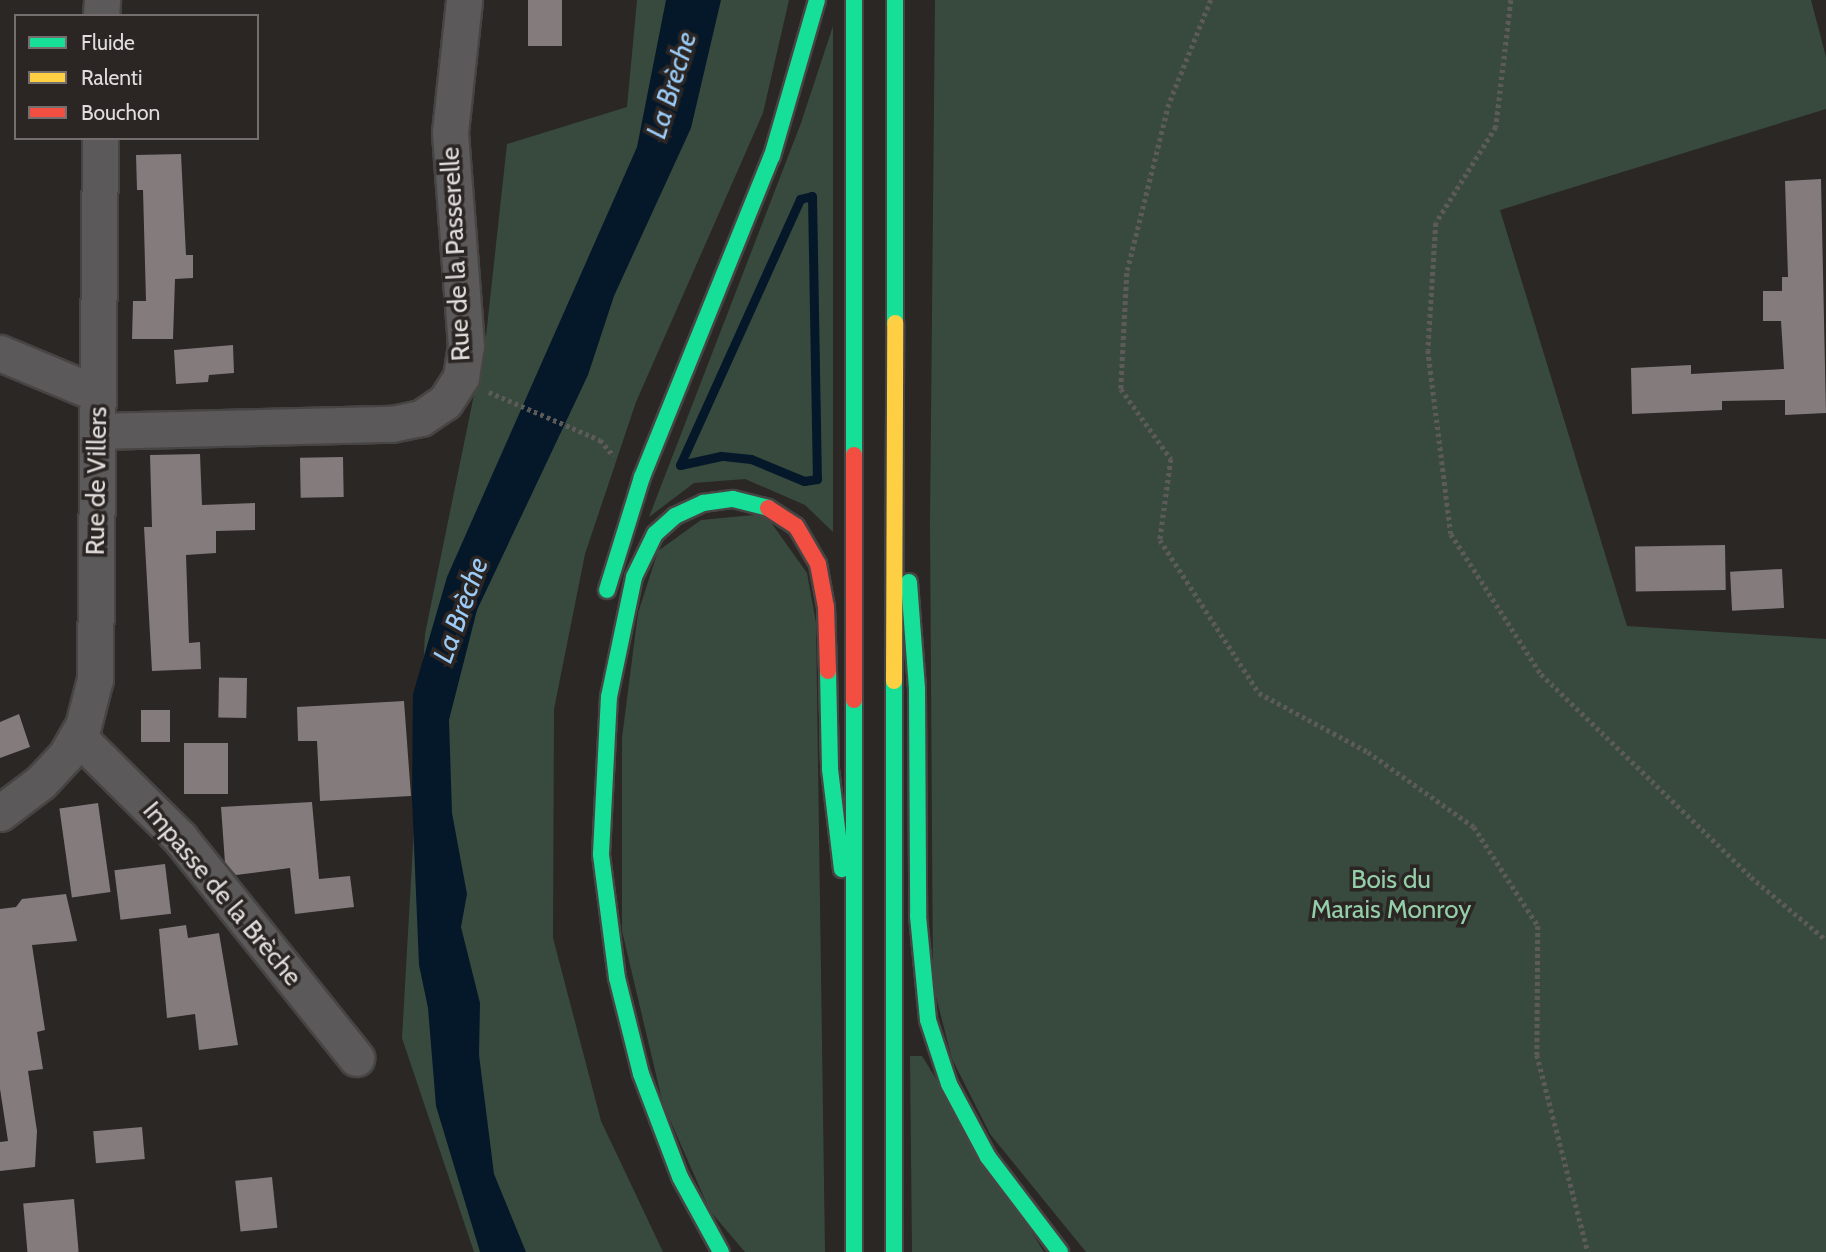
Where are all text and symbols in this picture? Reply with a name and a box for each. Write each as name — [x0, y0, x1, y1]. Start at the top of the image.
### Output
legend — [14, 14, 259, 140]
water label: La Brèche — [639, 28, 703, 142]
text: Fluide — [81, 30, 135, 55]
text: Ralenti — [81, 65, 142, 90]
text: Bouchon — [81, 100, 160, 125]
street label: Rue de la Passerelle — [435, 146, 477, 362]
street label: Rue de Villers — [80, 406, 114, 556]
water label: La Brèche — [425, 553, 495, 667]
street label: Impasse de la Brèche — [136, 796, 308, 992]
park label: Bois du Marais Monroy — [1311, 864, 1471, 926]

